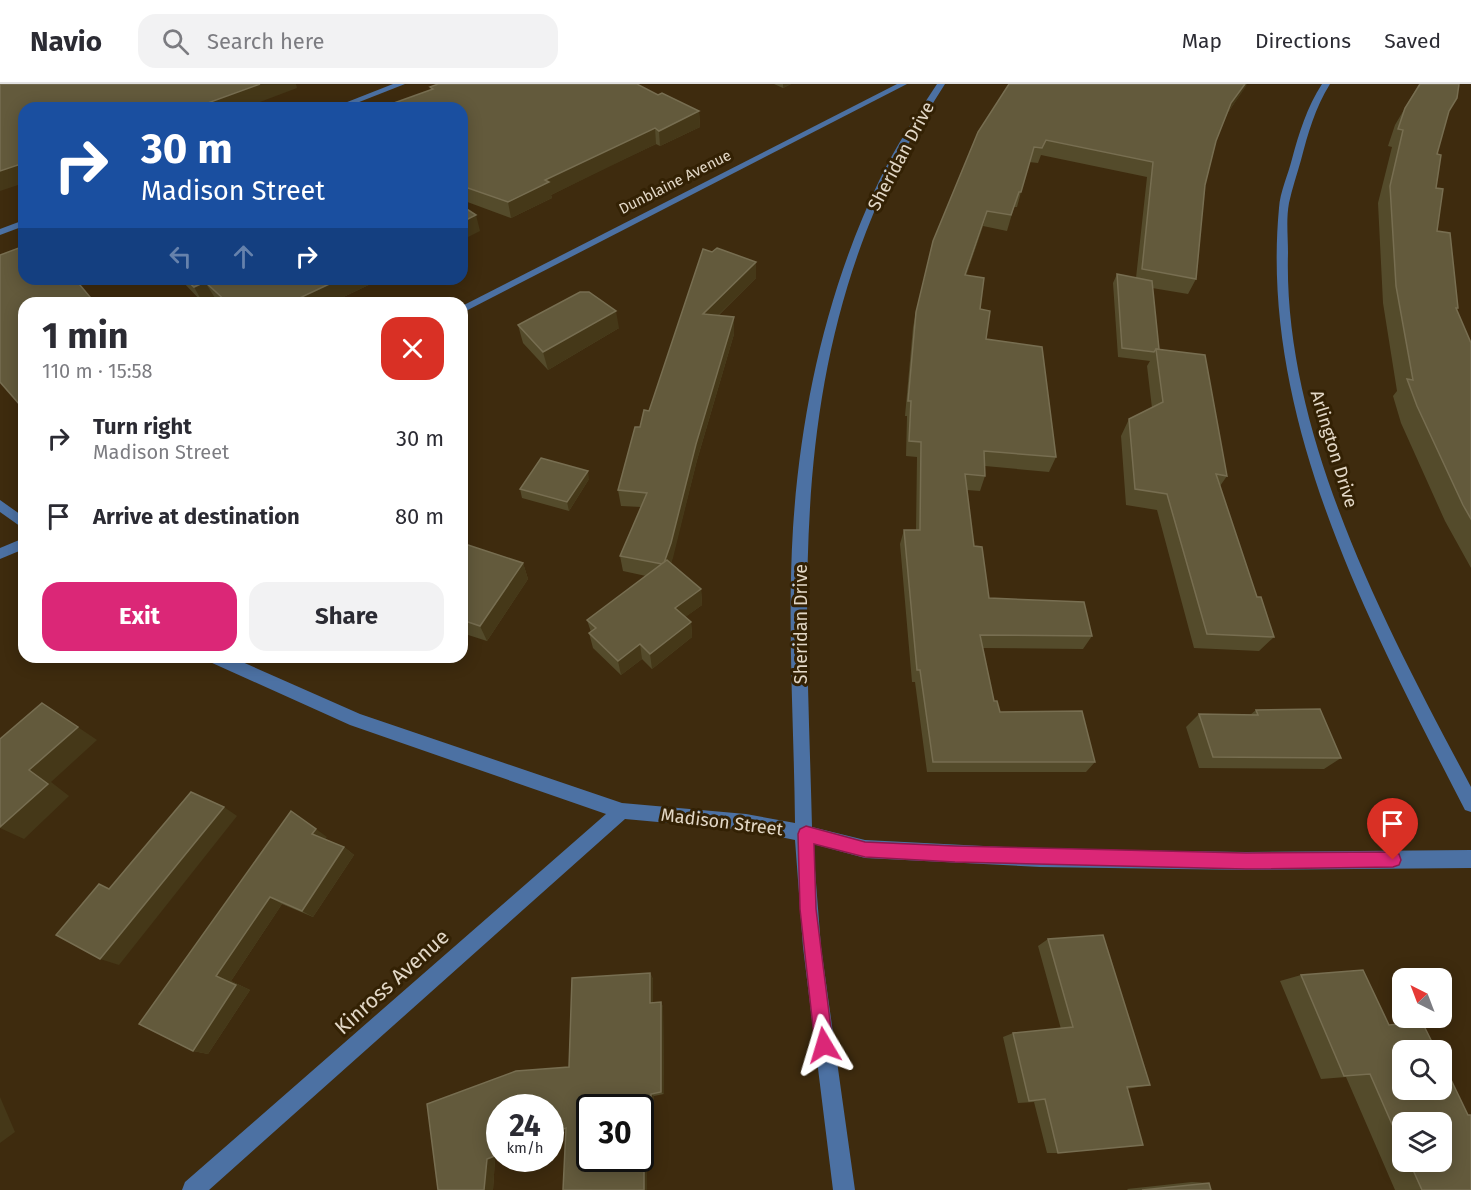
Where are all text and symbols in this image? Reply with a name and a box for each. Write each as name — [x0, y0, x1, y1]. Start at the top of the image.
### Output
search box — [138, 14, 558, 68]
text: Navio — [30, 25, 102, 58]
icon: search — [159, 25, 192, 58]
text: Search here — [207, 28, 325, 55]
text: Map — [1182, 28, 1222, 54]
text: Directions — [1255, 28, 1351, 54]
text: Saved — [1384, 28, 1441, 54]
street label: Sheridan Drive — [863, 98, 939, 214]
text: 30 m — [141, 124, 233, 174]
icon: right — [42, 126, 120, 204]
street label: Dunblaine Avenue — [616, 146, 734, 218]
text: Madison Street — [141, 175, 325, 207]
icon: left — [164, 240, 197, 273]
icon: ahead — [227, 240, 260, 273]
icon: right — [290, 240, 323, 273]
text: 1 min — [42, 314, 129, 358]
button: close — [381, 317, 444, 380]
text: 110 m · 15:58 — [42, 359, 153, 383]
street label: Arlington Drive — [1306, 388, 1362, 510]
text: Turn right — [93, 413, 192, 440]
icon: right — [42, 422, 75, 455]
text: 30 m — [396, 425, 444, 452]
text: Madison Street — [93, 440, 229, 464]
icon: arrive — [42, 500, 75, 533]
text: Arrive at destination — [93, 503, 300, 530]
text: 80 m — [395, 503, 444, 530]
street label: Sheridan Drive — [790, 564, 812, 684]
button: Exit — [42, 582, 237, 651]
button: Share — [249, 582, 444, 651]
pin — [1367, 798, 1418, 860]
street label: Madison Street — [660, 804, 785, 840]
icon: arrive — [1376, 807, 1409, 840]
street label: Kinross Avenue — [329, 924, 455, 1040]
north arrow — [1392, 968, 1452, 1028]
map controls — [1392, 968, 1452, 1172]
position arrow — [792, 1013, 856, 1077]
button: search — [1392, 1040, 1452, 1100]
speed limit sign: 30 — [576, 1094, 654, 1172]
text: 24 — [509, 1108, 541, 1144]
button: layers — [1392, 1112, 1452, 1172]
text: km/h — [506, 1139, 544, 1157]

